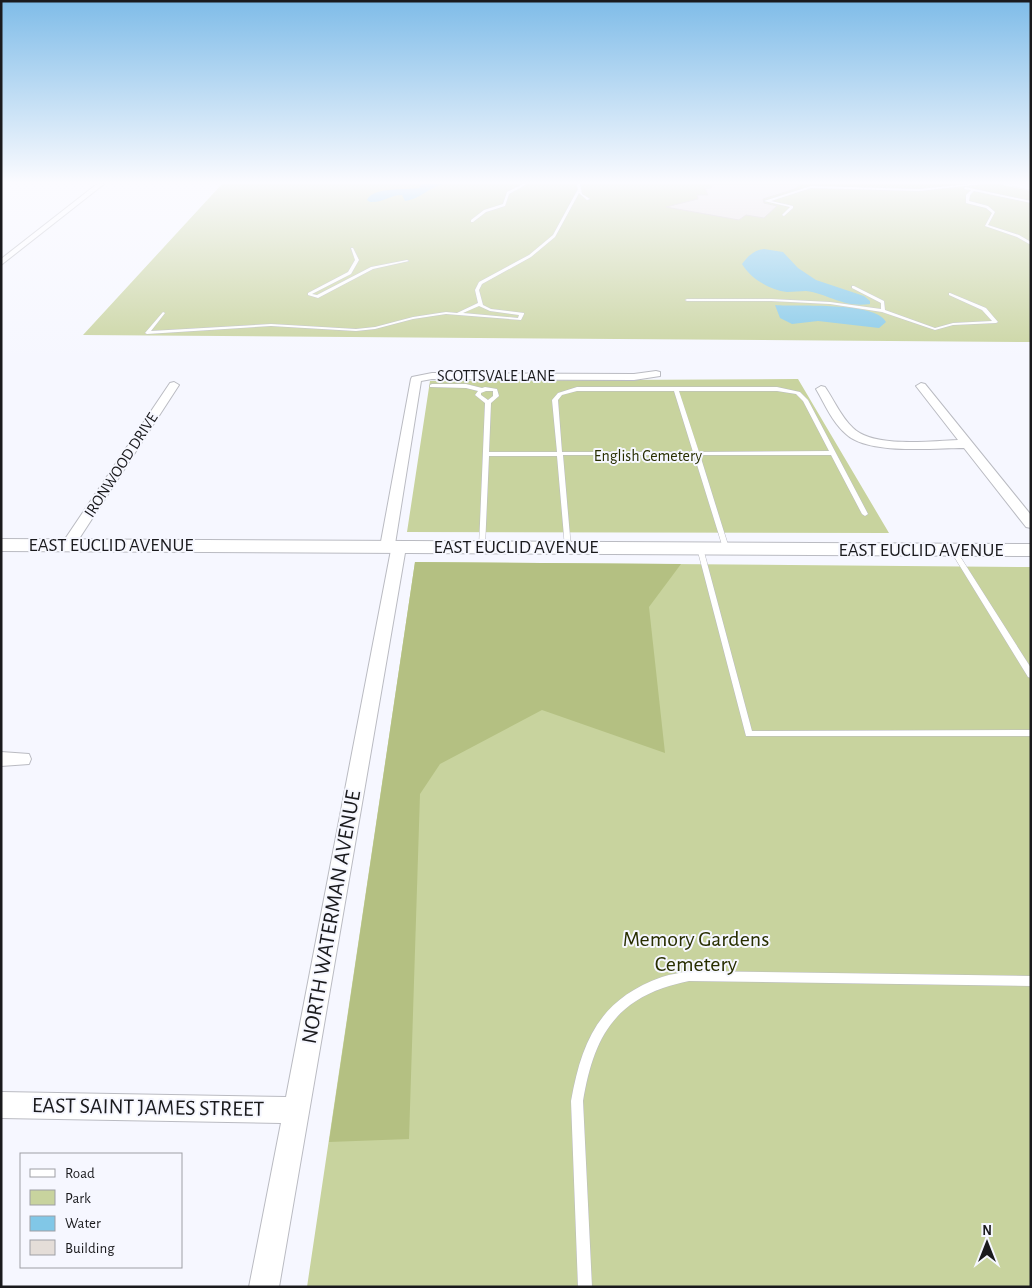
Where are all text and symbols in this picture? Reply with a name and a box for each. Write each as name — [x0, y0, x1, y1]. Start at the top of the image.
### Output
street label: SCOTTSVALE LANE — [437, 368, 555, 384]
street label: IRONWOOD DRIVE — [81, 410, 161, 520]
park label: English Cemetery — [594, 448, 702, 465]
street label: EAST EUCLID AVENUE — [28, 536, 194, 555]
street label: EAST EUCLID AVENUE — [433, 538, 599, 557]
street label: EAST EUCLID AVENUE — [838, 541, 1004, 560]
street label: NORTH WATERMAN AVENUE — [298, 788, 364, 1046]
park label: Memory Gardens Cemetery — [623, 928, 769, 975]
street label: EAST SAINT JAMES STREET — [32, 1094, 265, 1120]
legend — [20, 1153, 182, 1268]
text: Road — [65, 1166, 95, 1181]
text: Park — [65, 1191, 91, 1206]
text: Water — [65, 1216, 101, 1231]
north arrow — [962, 1218, 1012, 1268]
text: N — [982, 1224, 992, 1238]
text: Building — [65, 1241, 115, 1256]

